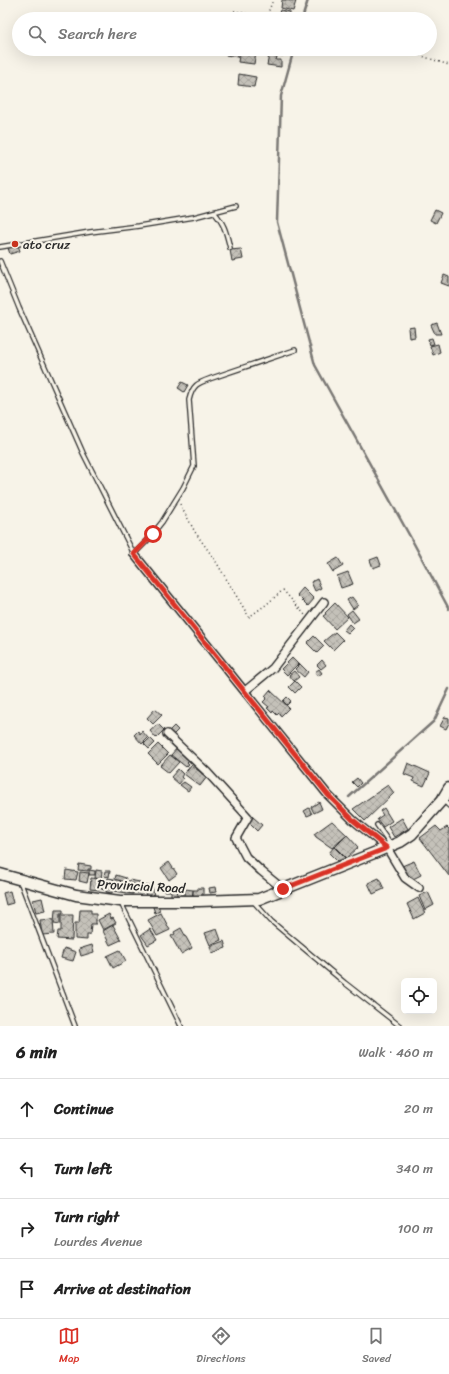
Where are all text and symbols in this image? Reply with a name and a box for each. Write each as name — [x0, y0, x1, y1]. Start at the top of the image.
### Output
search box — [12, 12, 437, 56]
text: Search here — [58, 21, 137, 47]
icon: search — [26, 23, 48, 45]
place label: ato cruz — [23, 233, 71, 256]
marker: ato cruz — [10, 239, 20, 249]
route start — [144, 525, 162, 543]
street label: Provincial Road — [96, 872, 187, 900]
route end — [274, 880, 292, 898]
map controls — [401, 978, 437, 1014]
button: locate — [401, 978, 437, 1014]
text: 6 min — [16, 1037, 57, 1067]
text: Walk · 460 m — [359, 1041, 433, 1064]
text: Continue — [54, 1096, 114, 1122]
text: 20 m — [404, 1097, 433, 1120]
icon: ahead — [16, 1098, 38, 1120]
text: Turn left — [54, 1156, 112, 1182]
text: 340 m — [396, 1157, 433, 1180]
icon: left — [16, 1158, 38, 1180]
text: Turn right — [54, 1204, 119, 1230]
text: 100 m — [398, 1217, 433, 1240]
icon: right — [16, 1218, 38, 1240]
text: Lourdes Avenue — [54, 1230, 142, 1253]
text: Arrive at destination — [54, 1276, 191, 1302]
icon: arrive — [16, 1278, 38, 1300]
tab: Map — [58, 1325, 80, 1368]
tab: Directions — [196, 1325, 246, 1368]
tab: Saved — [362, 1325, 391, 1368]

